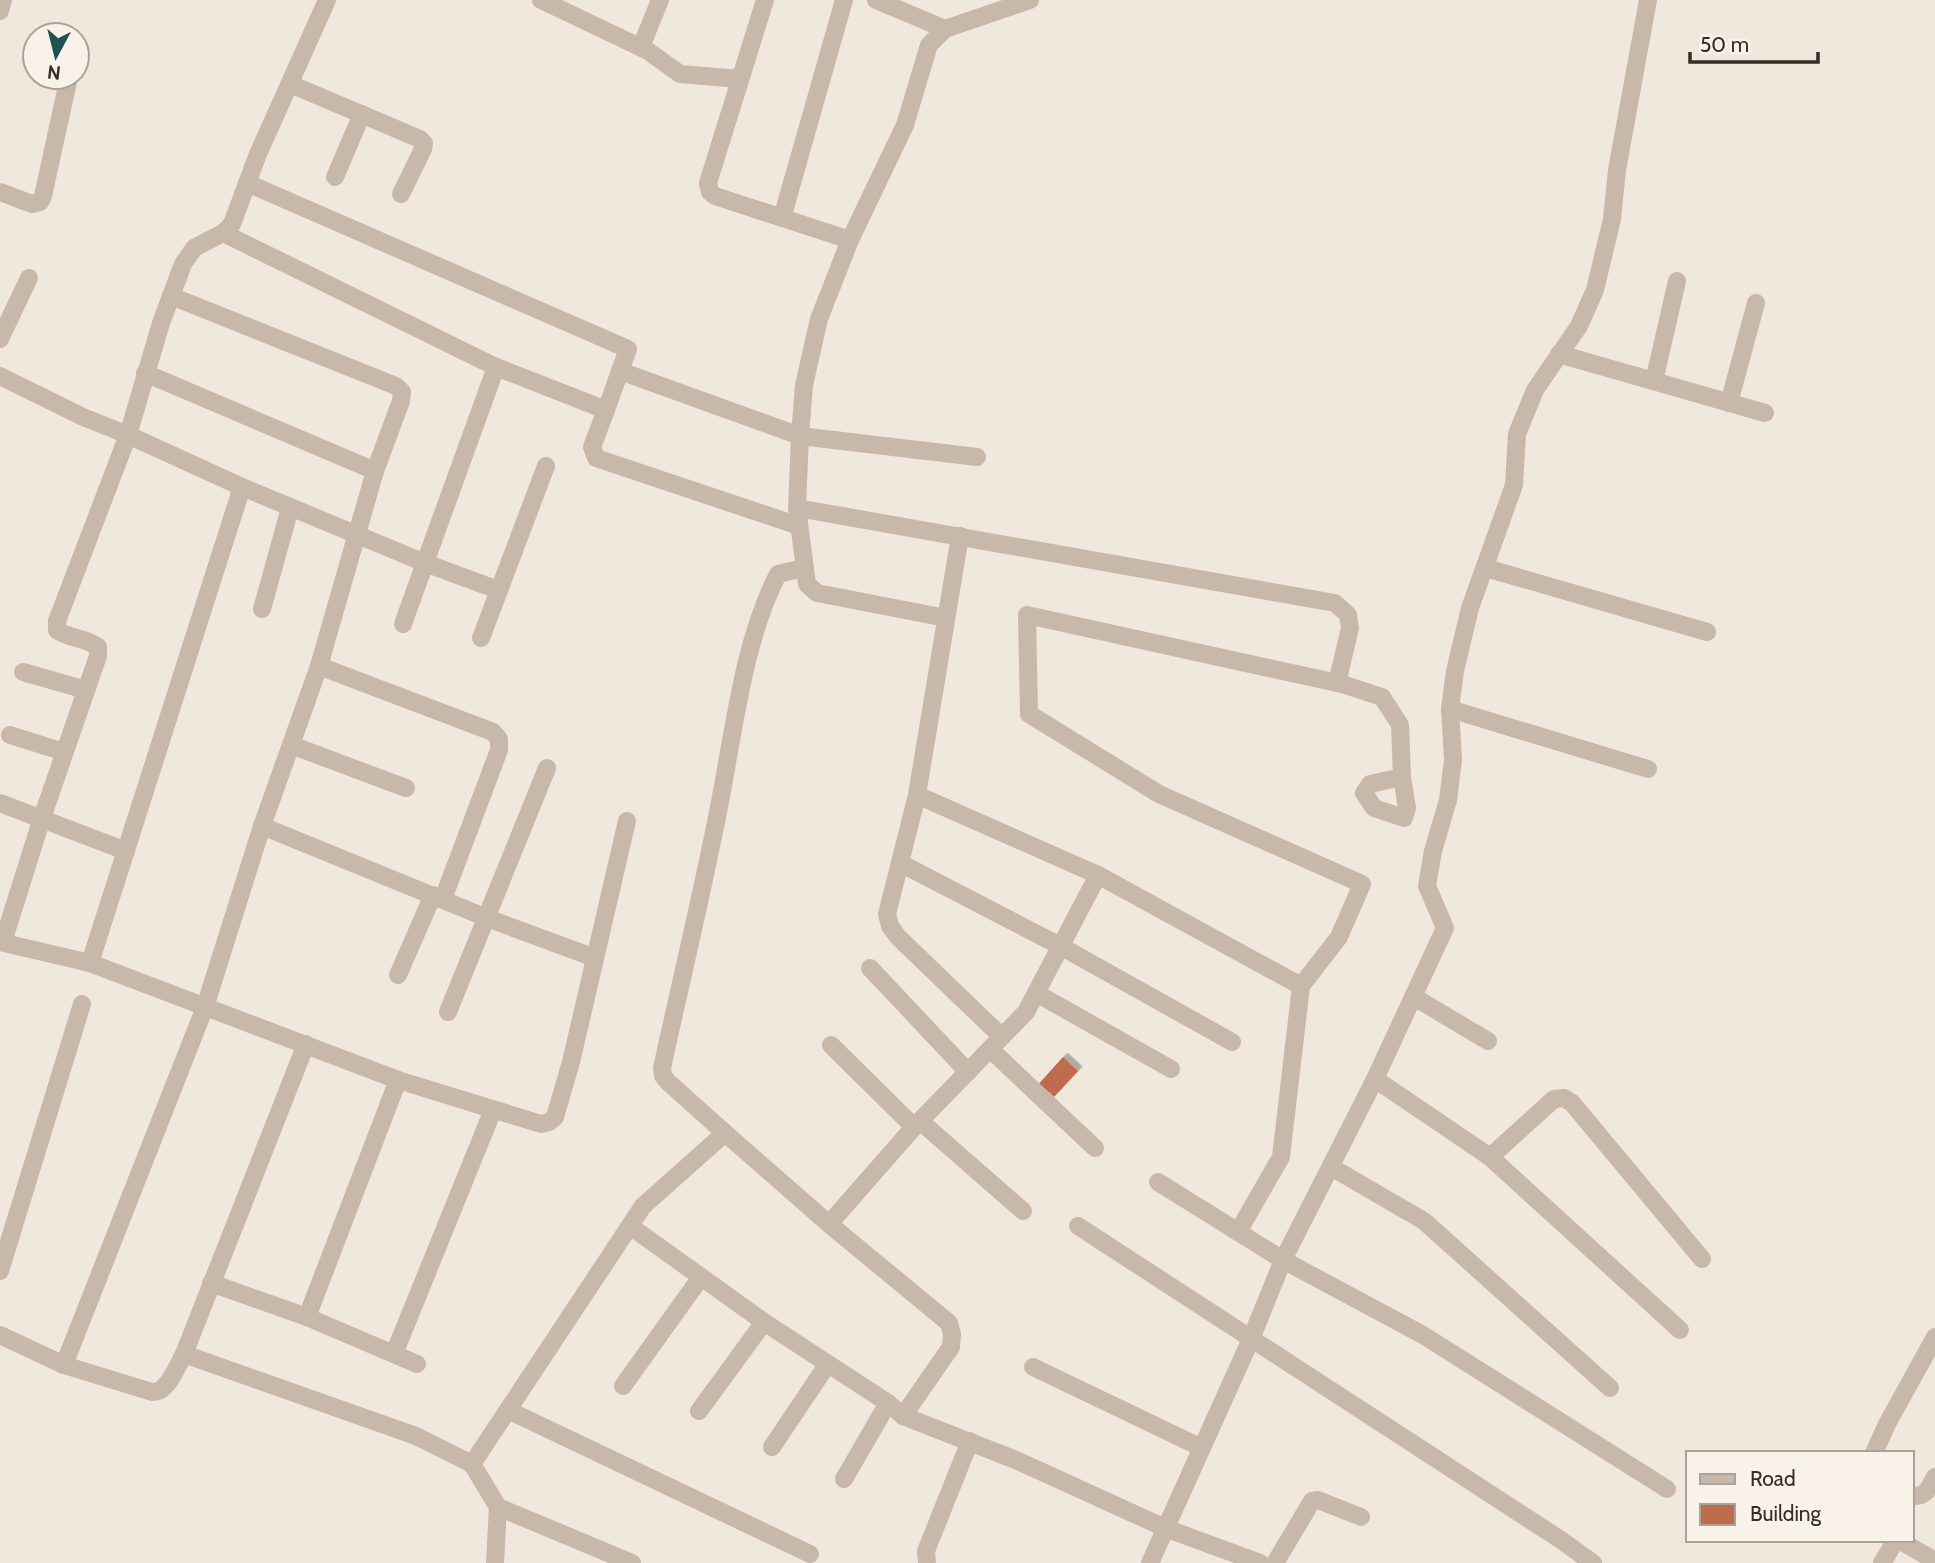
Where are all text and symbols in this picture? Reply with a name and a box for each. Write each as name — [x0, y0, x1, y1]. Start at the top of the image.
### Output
north arrow — [21, 21, 91, 91]
scale bar — [1690, 21, 1818, 65]
text: 50 m — [1700, 32, 1749, 57]
text: N — [46, 60, 62, 85]
legend — [1686, 1451, 1914, 1542]
text: Road — [1750, 1466, 1796, 1491]
text: Building — [1750, 1501, 1822, 1526]

